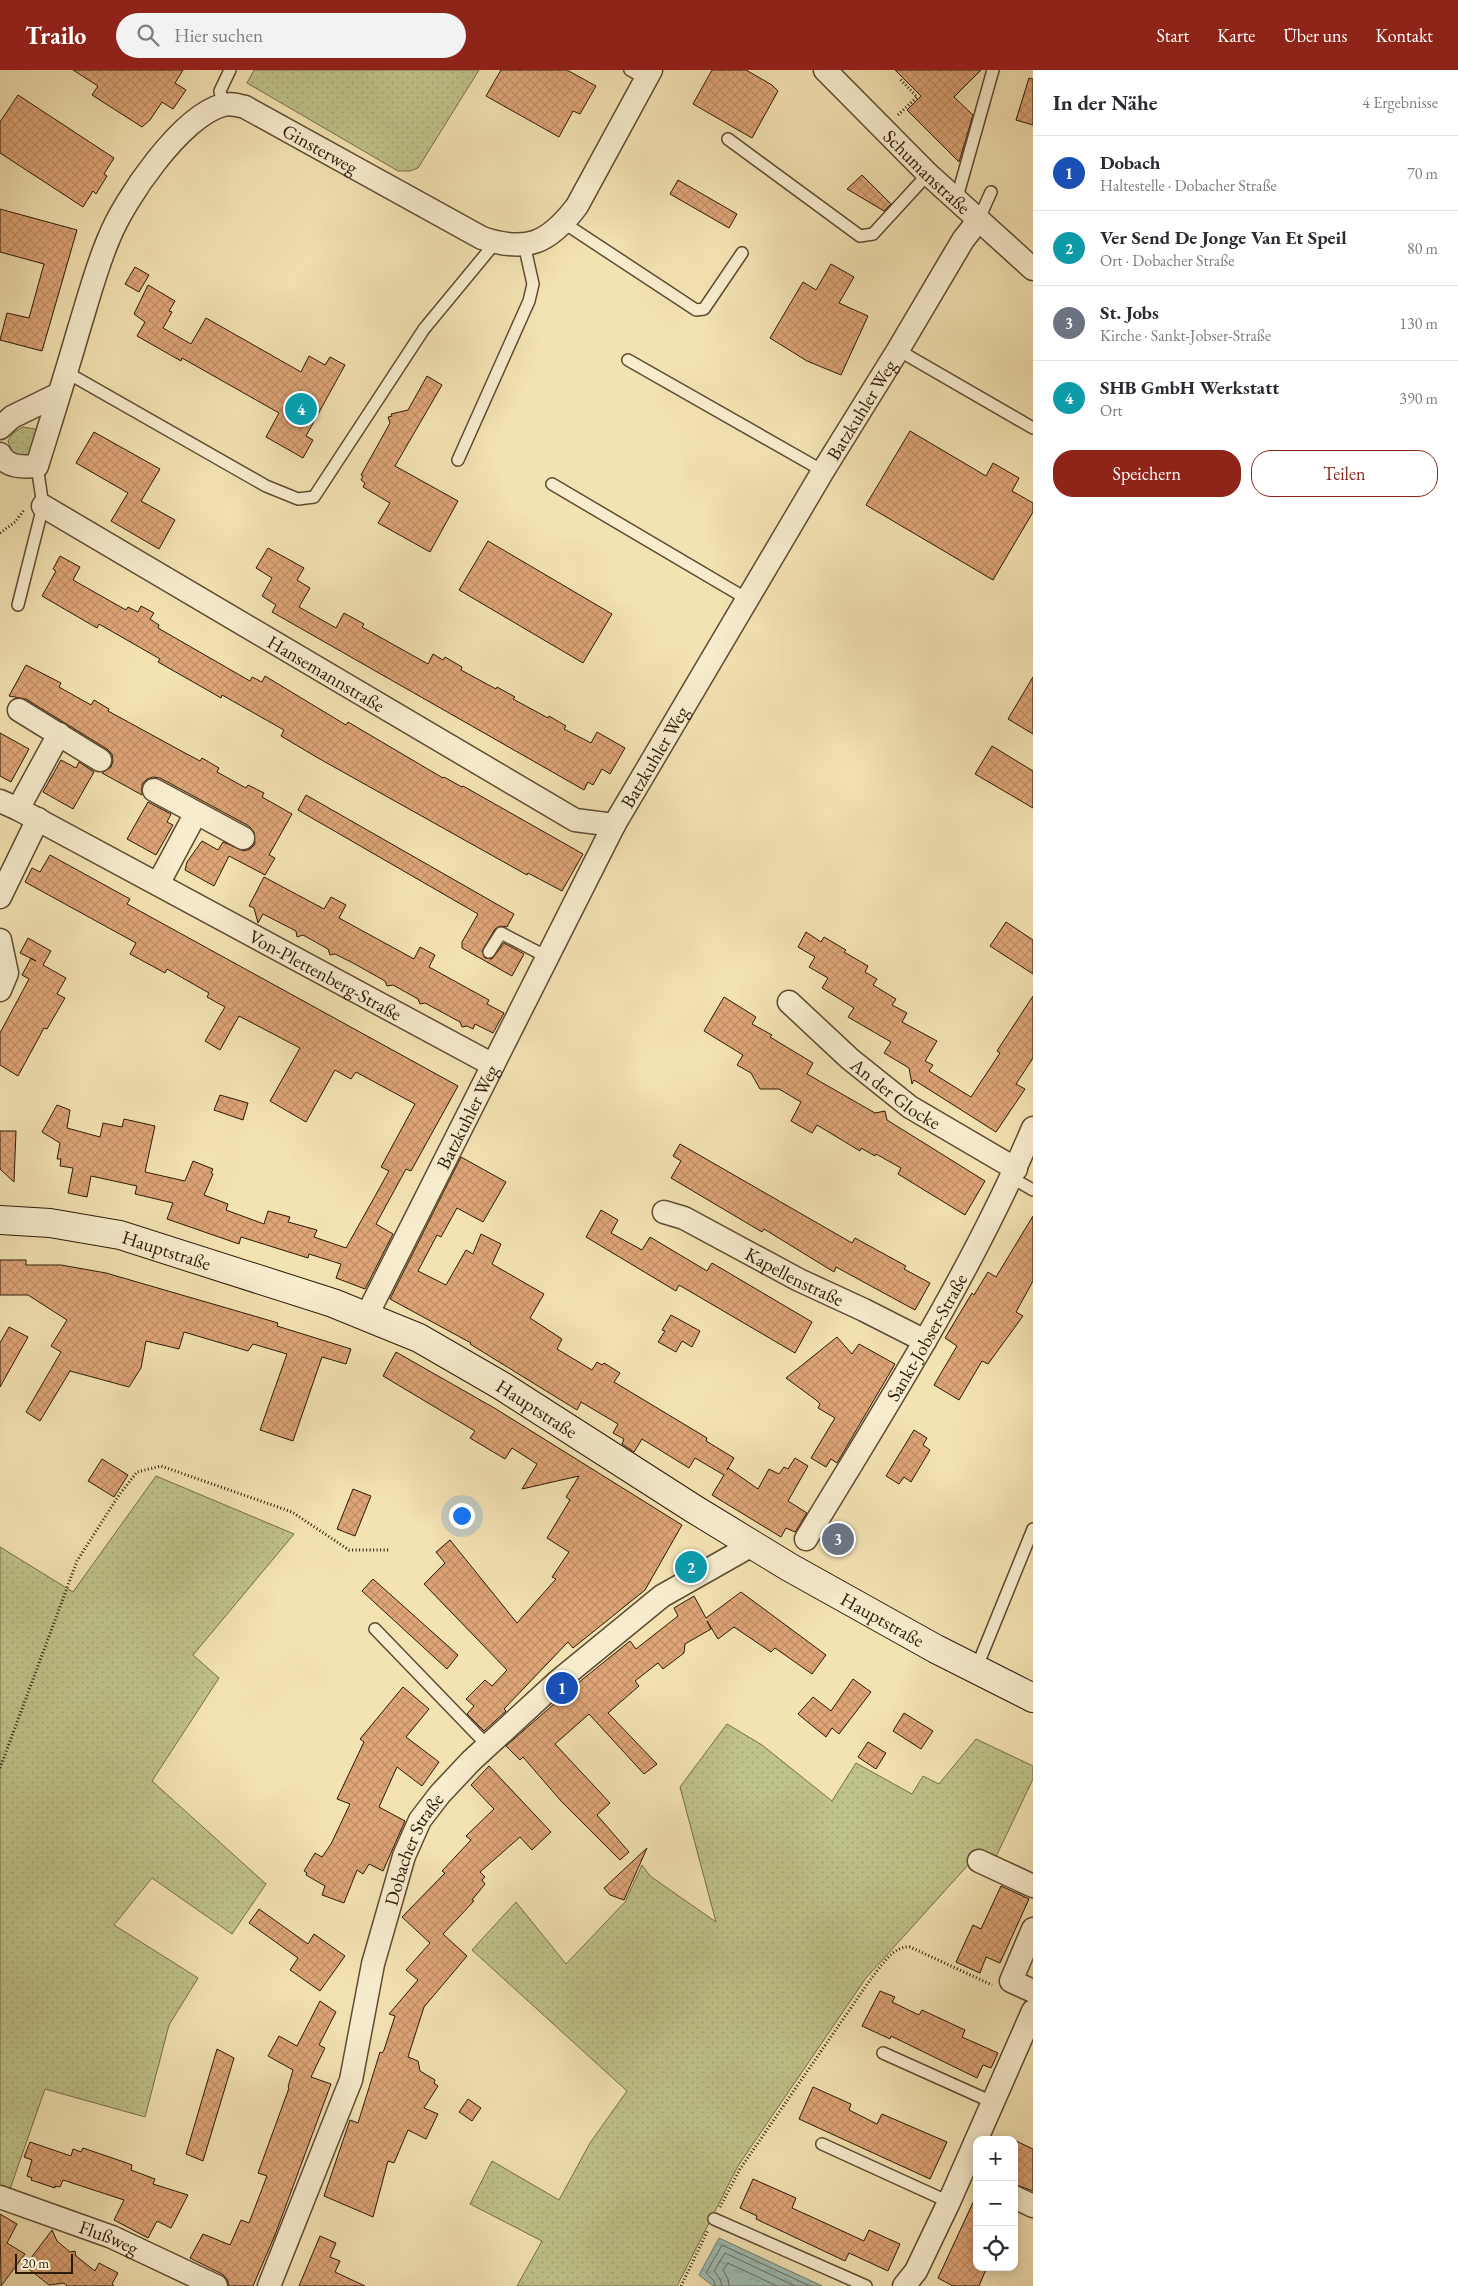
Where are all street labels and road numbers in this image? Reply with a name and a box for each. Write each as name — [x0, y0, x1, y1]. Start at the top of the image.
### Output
street label: Ginsterweg — [278, 118, 363, 180]
street label: Schumanstraße — [878, 124, 976, 220]
street label: Batzkuhler Weg — [821, 354, 902, 465]
street label: Hansemannstraße — [263, 629, 389, 718]
street label: Batzkuhler Weg — [615, 701, 695, 812]
street label: Von-Plettenberg-Straße — [244, 924, 406, 1027]
street label: An der Glocke — [845, 1052, 945, 1135]
street label: Batzkuhler Weg — [431, 1060, 505, 1174]
street label: Hauptstraße — [119, 1224, 214, 1276]
street label: Kapellenstraße — [741, 1241, 848, 1312]
street label: Sankt-Jobser-Straße — [880, 1269, 973, 1406]
street label: Hauptstraße — [491, 1374, 582, 1444]
street label: Hauptstraße — [836, 1586, 929, 1653]
street label: Dobacher Straße — [378, 1788, 449, 1909]
street label: Flußweg — [76, 2214, 143, 2261]

